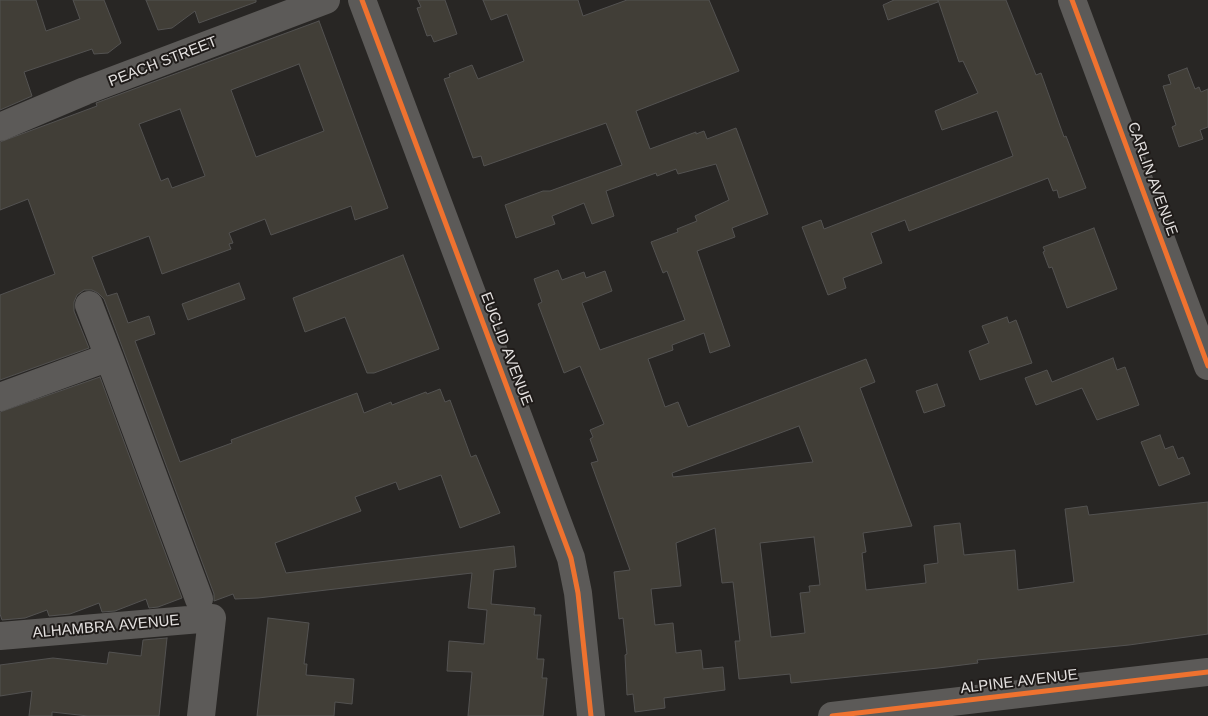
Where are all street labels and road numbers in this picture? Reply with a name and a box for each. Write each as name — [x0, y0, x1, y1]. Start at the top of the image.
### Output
street label: PEACH STREET — [106, 33, 220, 91]
street label: CARLIN AVENUE — [1123, 120, 1181, 238]
street label: EUCLID AVENUE — [476, 290, 536, 408]
street label: ALHAMBRA AVENUE — [32, 612, 180, 642]
street label: ALPINE AVENUE — [959, 666, 1079, 698]

